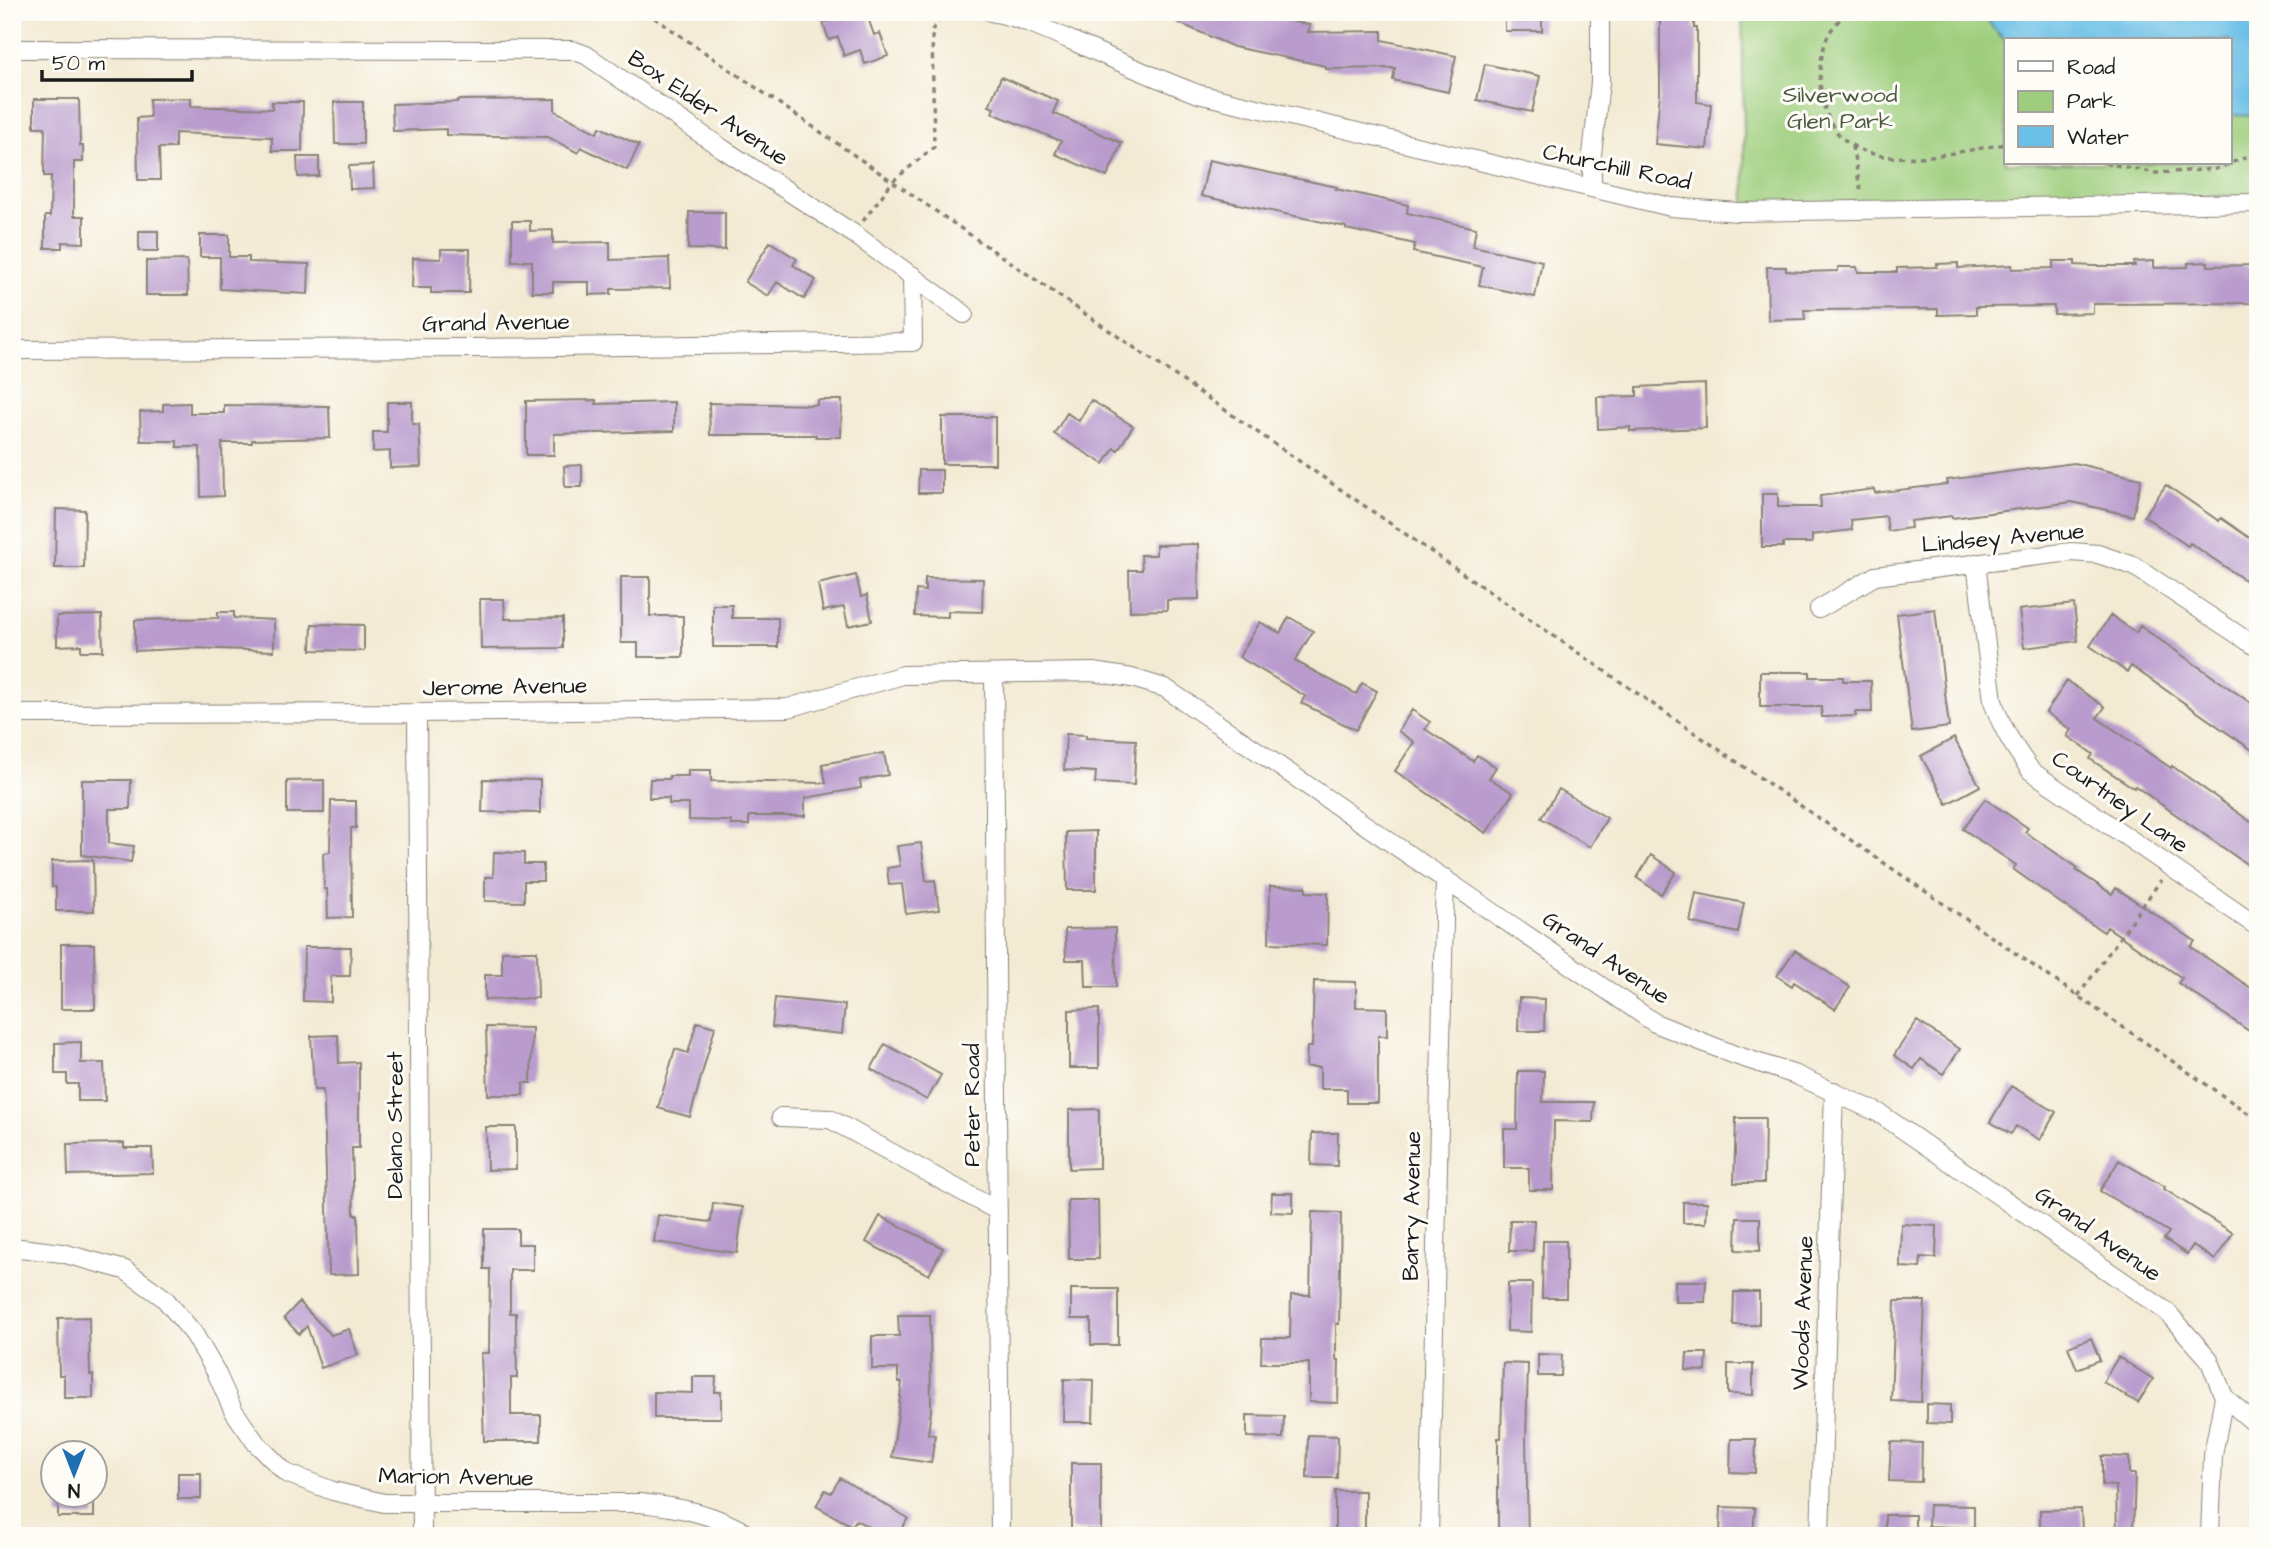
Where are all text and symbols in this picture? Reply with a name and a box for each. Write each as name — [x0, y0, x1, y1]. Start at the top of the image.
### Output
scale bar — [42, 38, 192, 82]
legend — [2004, 38, 2232, 164]
street label: Box Elder Avenue — [621, 42, 795, 174]
text: 50 m — [52, 49, 106, 78]
text: Road — [2067, 53, 2115, 82]
park label: Silverwood Glen Park — [1782, 79, 1898, 137]
text: Park — [2067, 87, 2116, 116]
text: Water — [2067, 123, 2129, 152]
street label: Churchill Road — [1540, 136, 1694, 198]
street label: Grand Avenue — [422, 306, 570, 340]
street label: Lindsey Avenue — [1920, 515, 2086, 562]
street label: Jerome Avenue — [422, 670, 588, 704]
street label: Courtney Lane — [2045, 743, 2195, 862]
street label: Grand Avenue — [1536, 903, 1676, 1013]
street label: Peter Road — [956, 1043, 988, 1167]
street label: Delano Street — [379, 1051, 411, 1199]
street label: Barry Avenue — [1395, 1131, 1430, 1281]
street label: Grand Avenue — [2028, 1179, 2168, 1289]
street label: Woods Avenue — [1784, 1235, 1822, 1391]
north arrow — [38, 1440, 108, 1510]
street label: Marion Avenue — [378, 1460, 534, 1494]
text: N — [68, 1476, 80, 1503]

